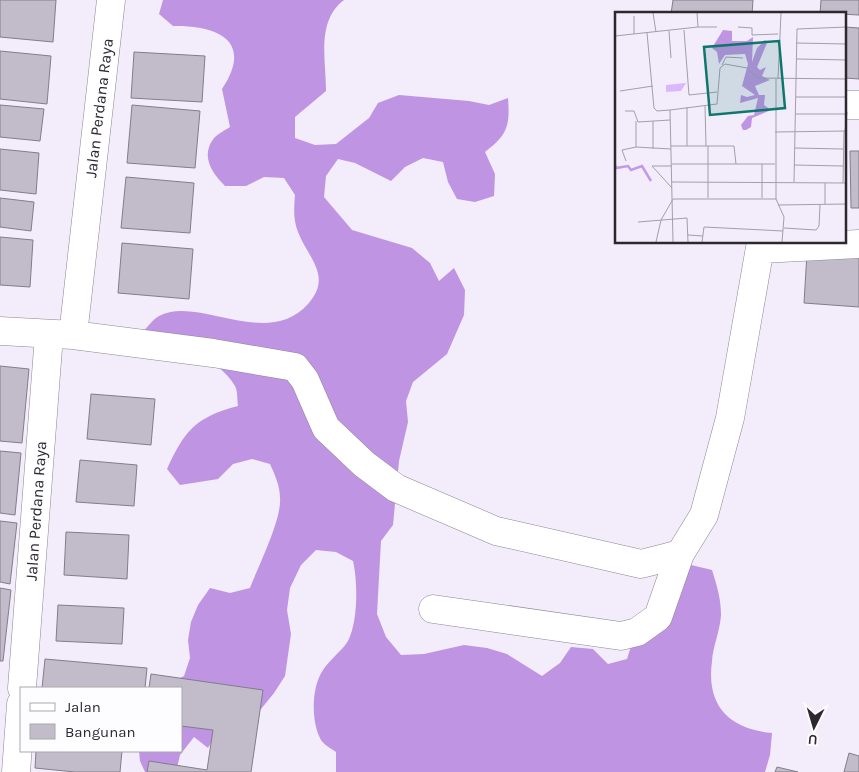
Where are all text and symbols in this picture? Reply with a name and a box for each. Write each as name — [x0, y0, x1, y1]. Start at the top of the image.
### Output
inset map — [615, 12, 846, 244]
street label: Jalan Perdana Raya — [81, 37, 117, 179]
street label: Jalan Perdana Raya — [22, 440, 50, 582]
legend — [20, 687, 182, 752]
text: Jalan — [65, 698, 101, 716]
north arrow — [789, 702, 839, 752]
text: Bangunan — [65, 723, 136, 741]
text: U — [807, 731, 818, 748]

